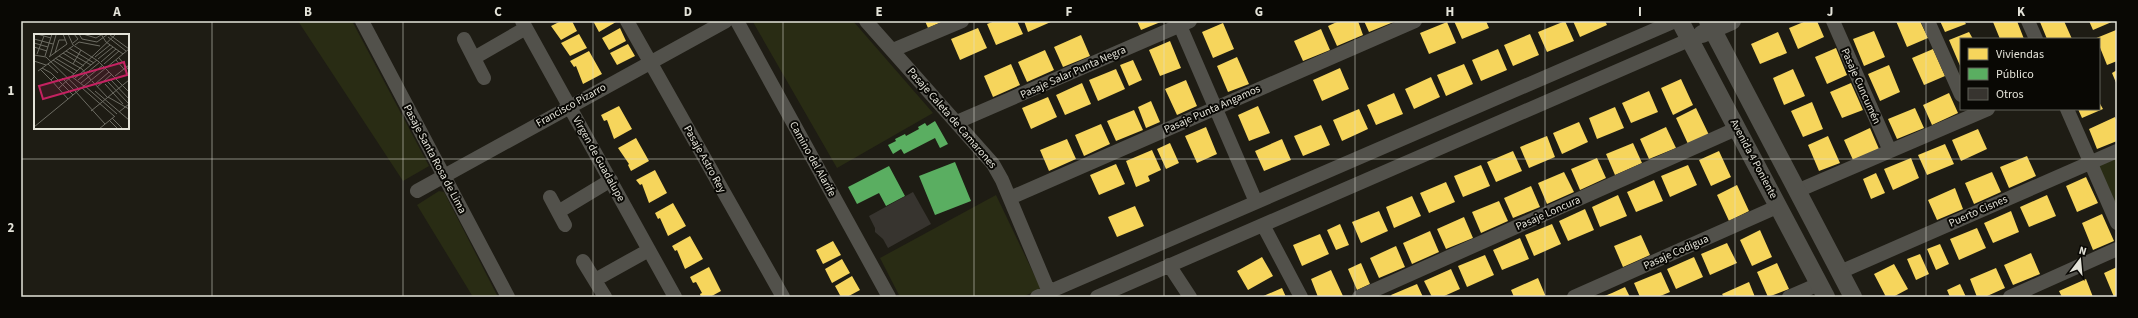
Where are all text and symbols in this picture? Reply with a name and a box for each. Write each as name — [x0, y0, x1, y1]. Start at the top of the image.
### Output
text: A — [112, 3, 121, 21]
text: B — [304, 3, 312, 21]
text: C — [494, 3, 502, 21]
text: D — [684, 3, 692, 21]
text: E — [875, 3, 883, 21]
text: F — [1066, 3, 1073, 21]
text: G — [1255, 3, 1263, 21]
text: H — [1446, 3, 1454, 21]
text: I — [1638, 3, 1642, 21]
text: J — [1827, 3, 1833, 21]
text: K — [2017, 3, 2026, 21]
inset map — [34, 34, 129, 129]
legend — [1960, 38, 2100, 110]
street label: Pasaje Salar Punta Negra — [1018, 42, 1128, 102]
street label: Pasaje Cuncumén — [1838, 46, 1884, 126]
text: Viviendas — [1996, 46, 2044, 63]
street label: Pasaje Caleta de Camarones — [904, 64, 1000, 172]
text: Público — [1996, 66, 2034, 83]
street label: Francisco Pizarro — [533, 80, 609, 130]
street label: Pasaje Punta Angamos — [1162, 81, 1263, 137]
text: 1 — [8, 82, 15, 100]
text: Otros — [1996, 86, 2024, 103]
street label: Pasaje Santa Rosa de Lima — [400, 102, 470, 216]
street label: Virgen de Guadalupe — [569, 114, 629, 205]
street label: Avenida 4 Poniente — [1727, 117, 1781, 202]
street label: Camino del Alarife — [786, 119, 840, 200]
street label: Pasaje Astro Rey — [680, 123, 730, 195]
street label: Puerto Cisnes — [1946, 191, 2010, 231]
street label: Pasaje Loncura — [1513, 192, 1583, 234]
text: 2 — [8, 219, 15, 237]
street label: Pasaje Codigua — [1641, 231, 1711, 273]
north arrow — [2060, 240, 2100, 280]
text: N — [2077, 243, 2088, 259]

